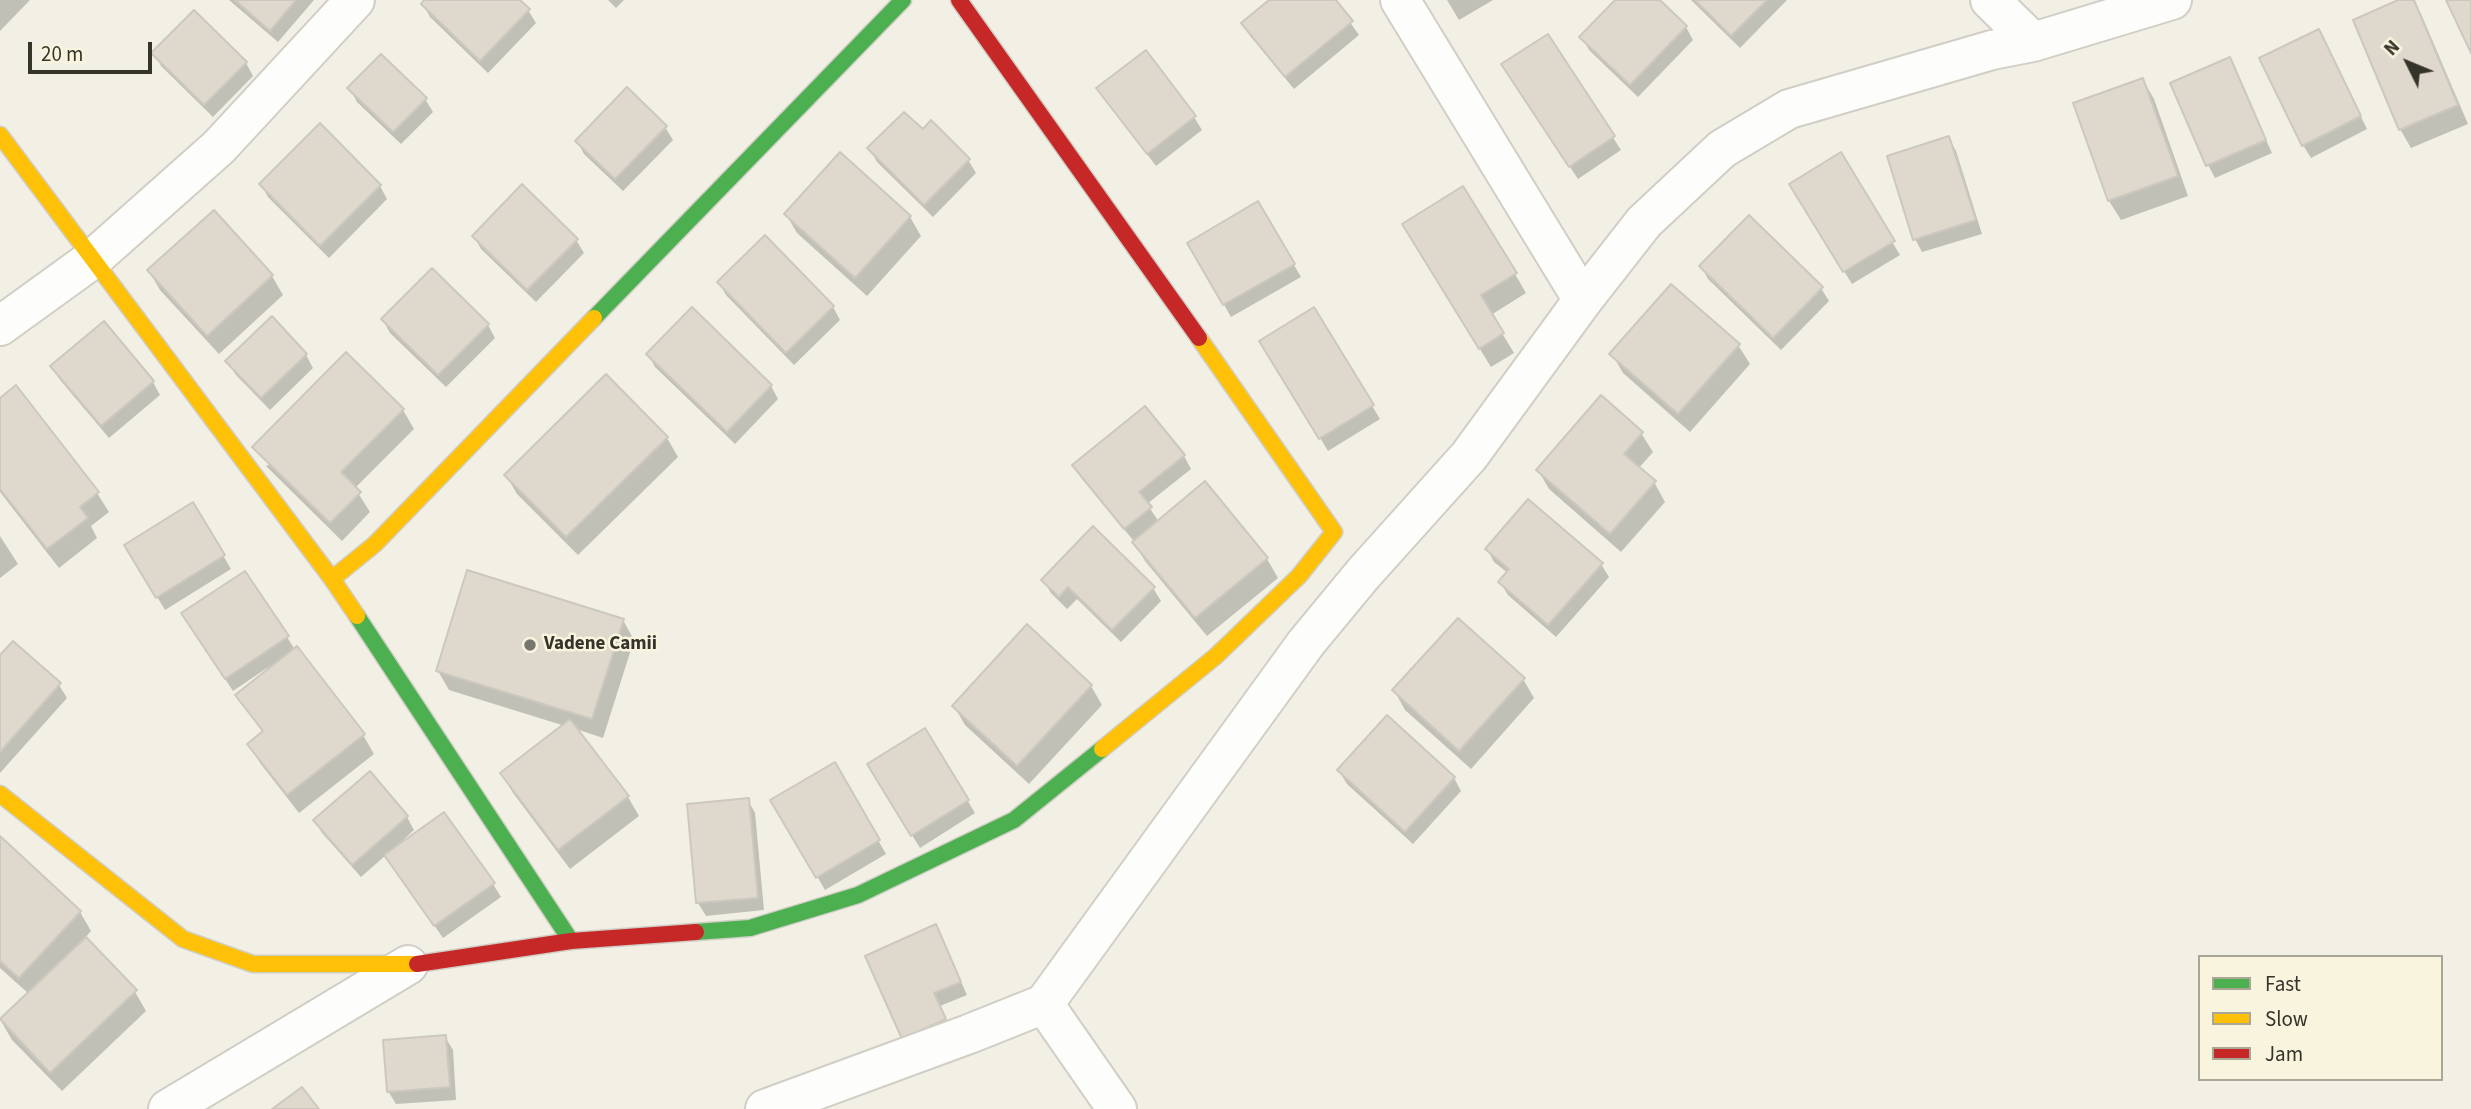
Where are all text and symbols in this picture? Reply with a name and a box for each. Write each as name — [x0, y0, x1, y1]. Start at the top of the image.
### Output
scale bar — [32, 28, 156, 72]
north arrow — [2373, 28, 2443, 98]
text: N — [2378, 35, 2406, 62]
text: 20 m — [41, 39, 83, 69]
place label: Vadene Camii — [544, 634, 657, 656]
marker: Vadene Camii — [522, 637, 538, 653]
legend — [2198, 955, 2443, 1081]
text: Fast — [2265, 969, 2301, 999]
text: Slow — [2265, 1004, 2308, 1034]
text: Jam — [2265, 1039, 2303, 1069]

